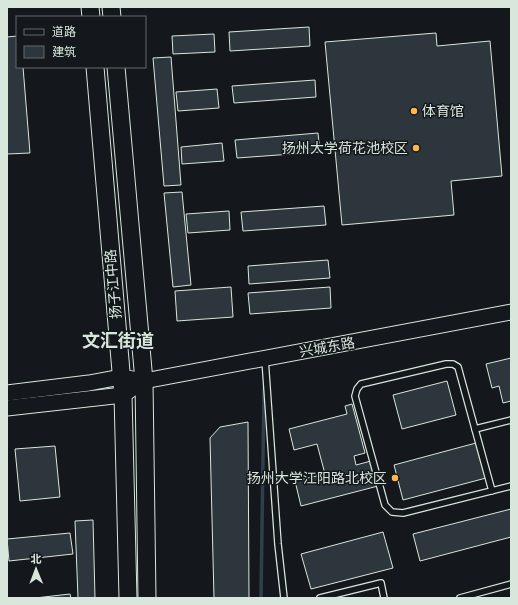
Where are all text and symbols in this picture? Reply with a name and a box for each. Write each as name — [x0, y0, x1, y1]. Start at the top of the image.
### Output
legend — [16, 16, 146, 68]
text: 道路 — [52, 24, 76, 40]
text: 建筑 — [52, 44, 76, 60]
place label: 体育馆 — [422, 102, 464, 121]
marker: 体育馆 — [409, 106, 419, 116]
place label: 扬州大学荷花池校区 — [282, 139, 408, 158]
marker: 扬州大学荷花池校区 — [411, 143, 421, 153]
street label: 扬子江中路 — [101, 248, 126, 320]
district label: 文汇街道 — [82, 329, 154, 353]
street label: 兴城东路 — [298, 333, 356, 362]
place label: 扬州大学江阳路北校区 — [247, 469, 387, 488]
marker: 扬州大学江阳路北校区 — [390, 473, 400, 483]
north arrow — [16, 549, 56, 589]
text: 北 — [30, 552, 41, 567]

